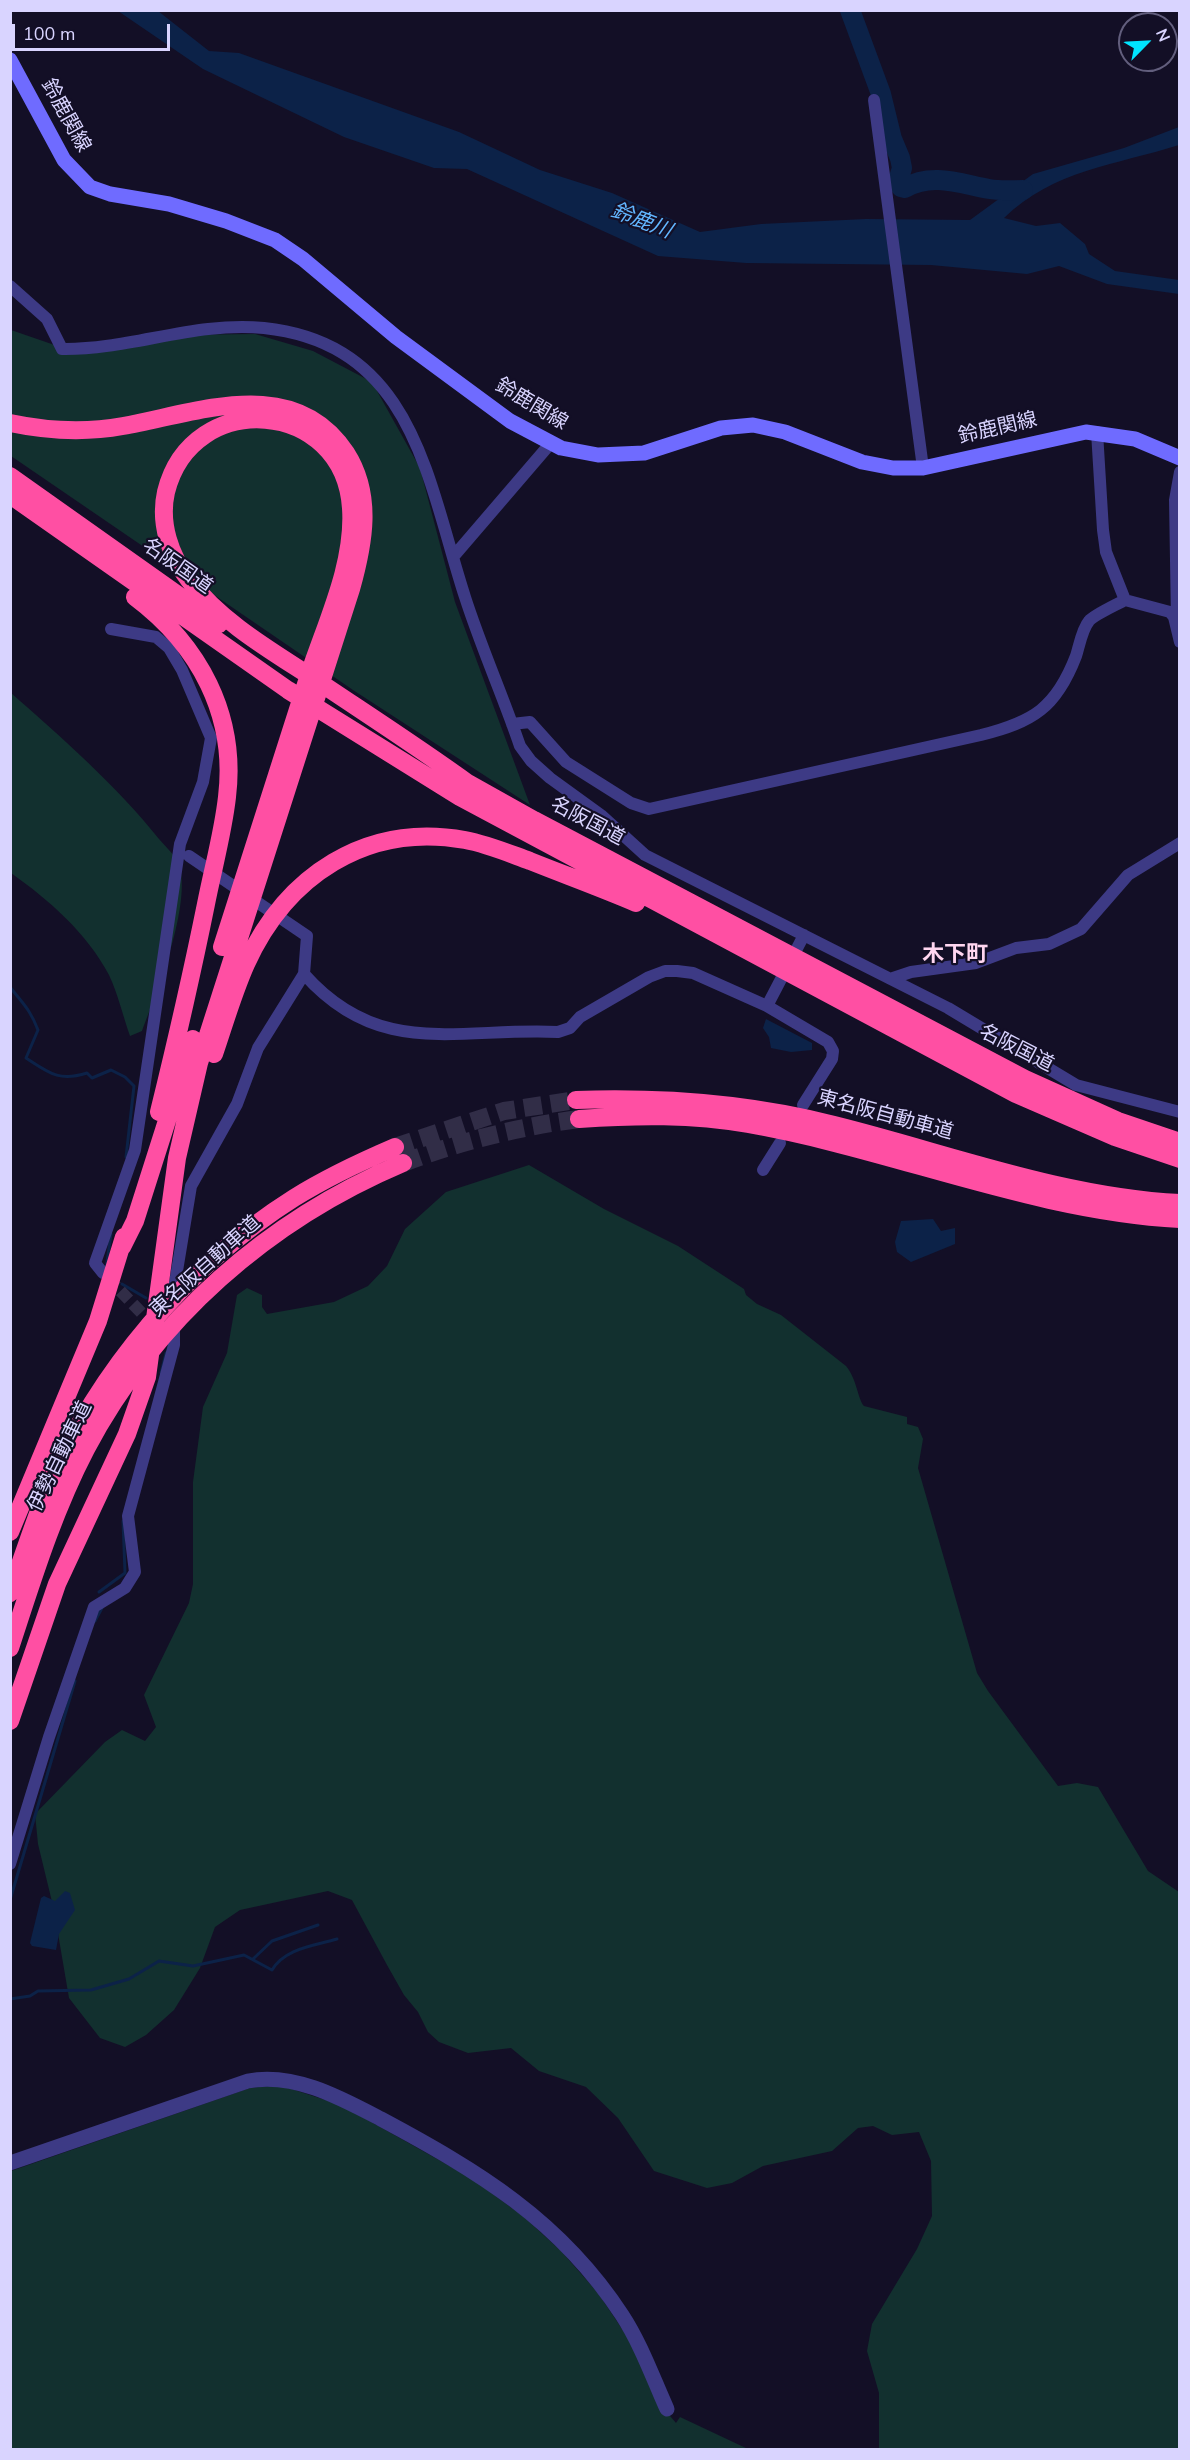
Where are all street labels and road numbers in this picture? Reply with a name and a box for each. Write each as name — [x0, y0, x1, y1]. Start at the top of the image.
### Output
street label: 鈴鹿関線 — [35, 75, 95, 157]
street label: 鈴鹿関線 — [491, 374, 571, 436]
street label: 鈴鹿関線 — [956, 408, 1040, 450]
street label: 名阪国道 — [137, 534, 217, 600]
street label: 名阪国道 — [546, 793, 628, 851]
street label: 名阪国道 — [975, 1020, 1057, 1078]
street label: 東名阪自動車道 — [814, 1086, 956, 1146]
street label: 東名阪自動車道 — [146, 1211, 266, 1323]
street label: 伊勢自動車道 — [24, 1398, 98, 1516]

